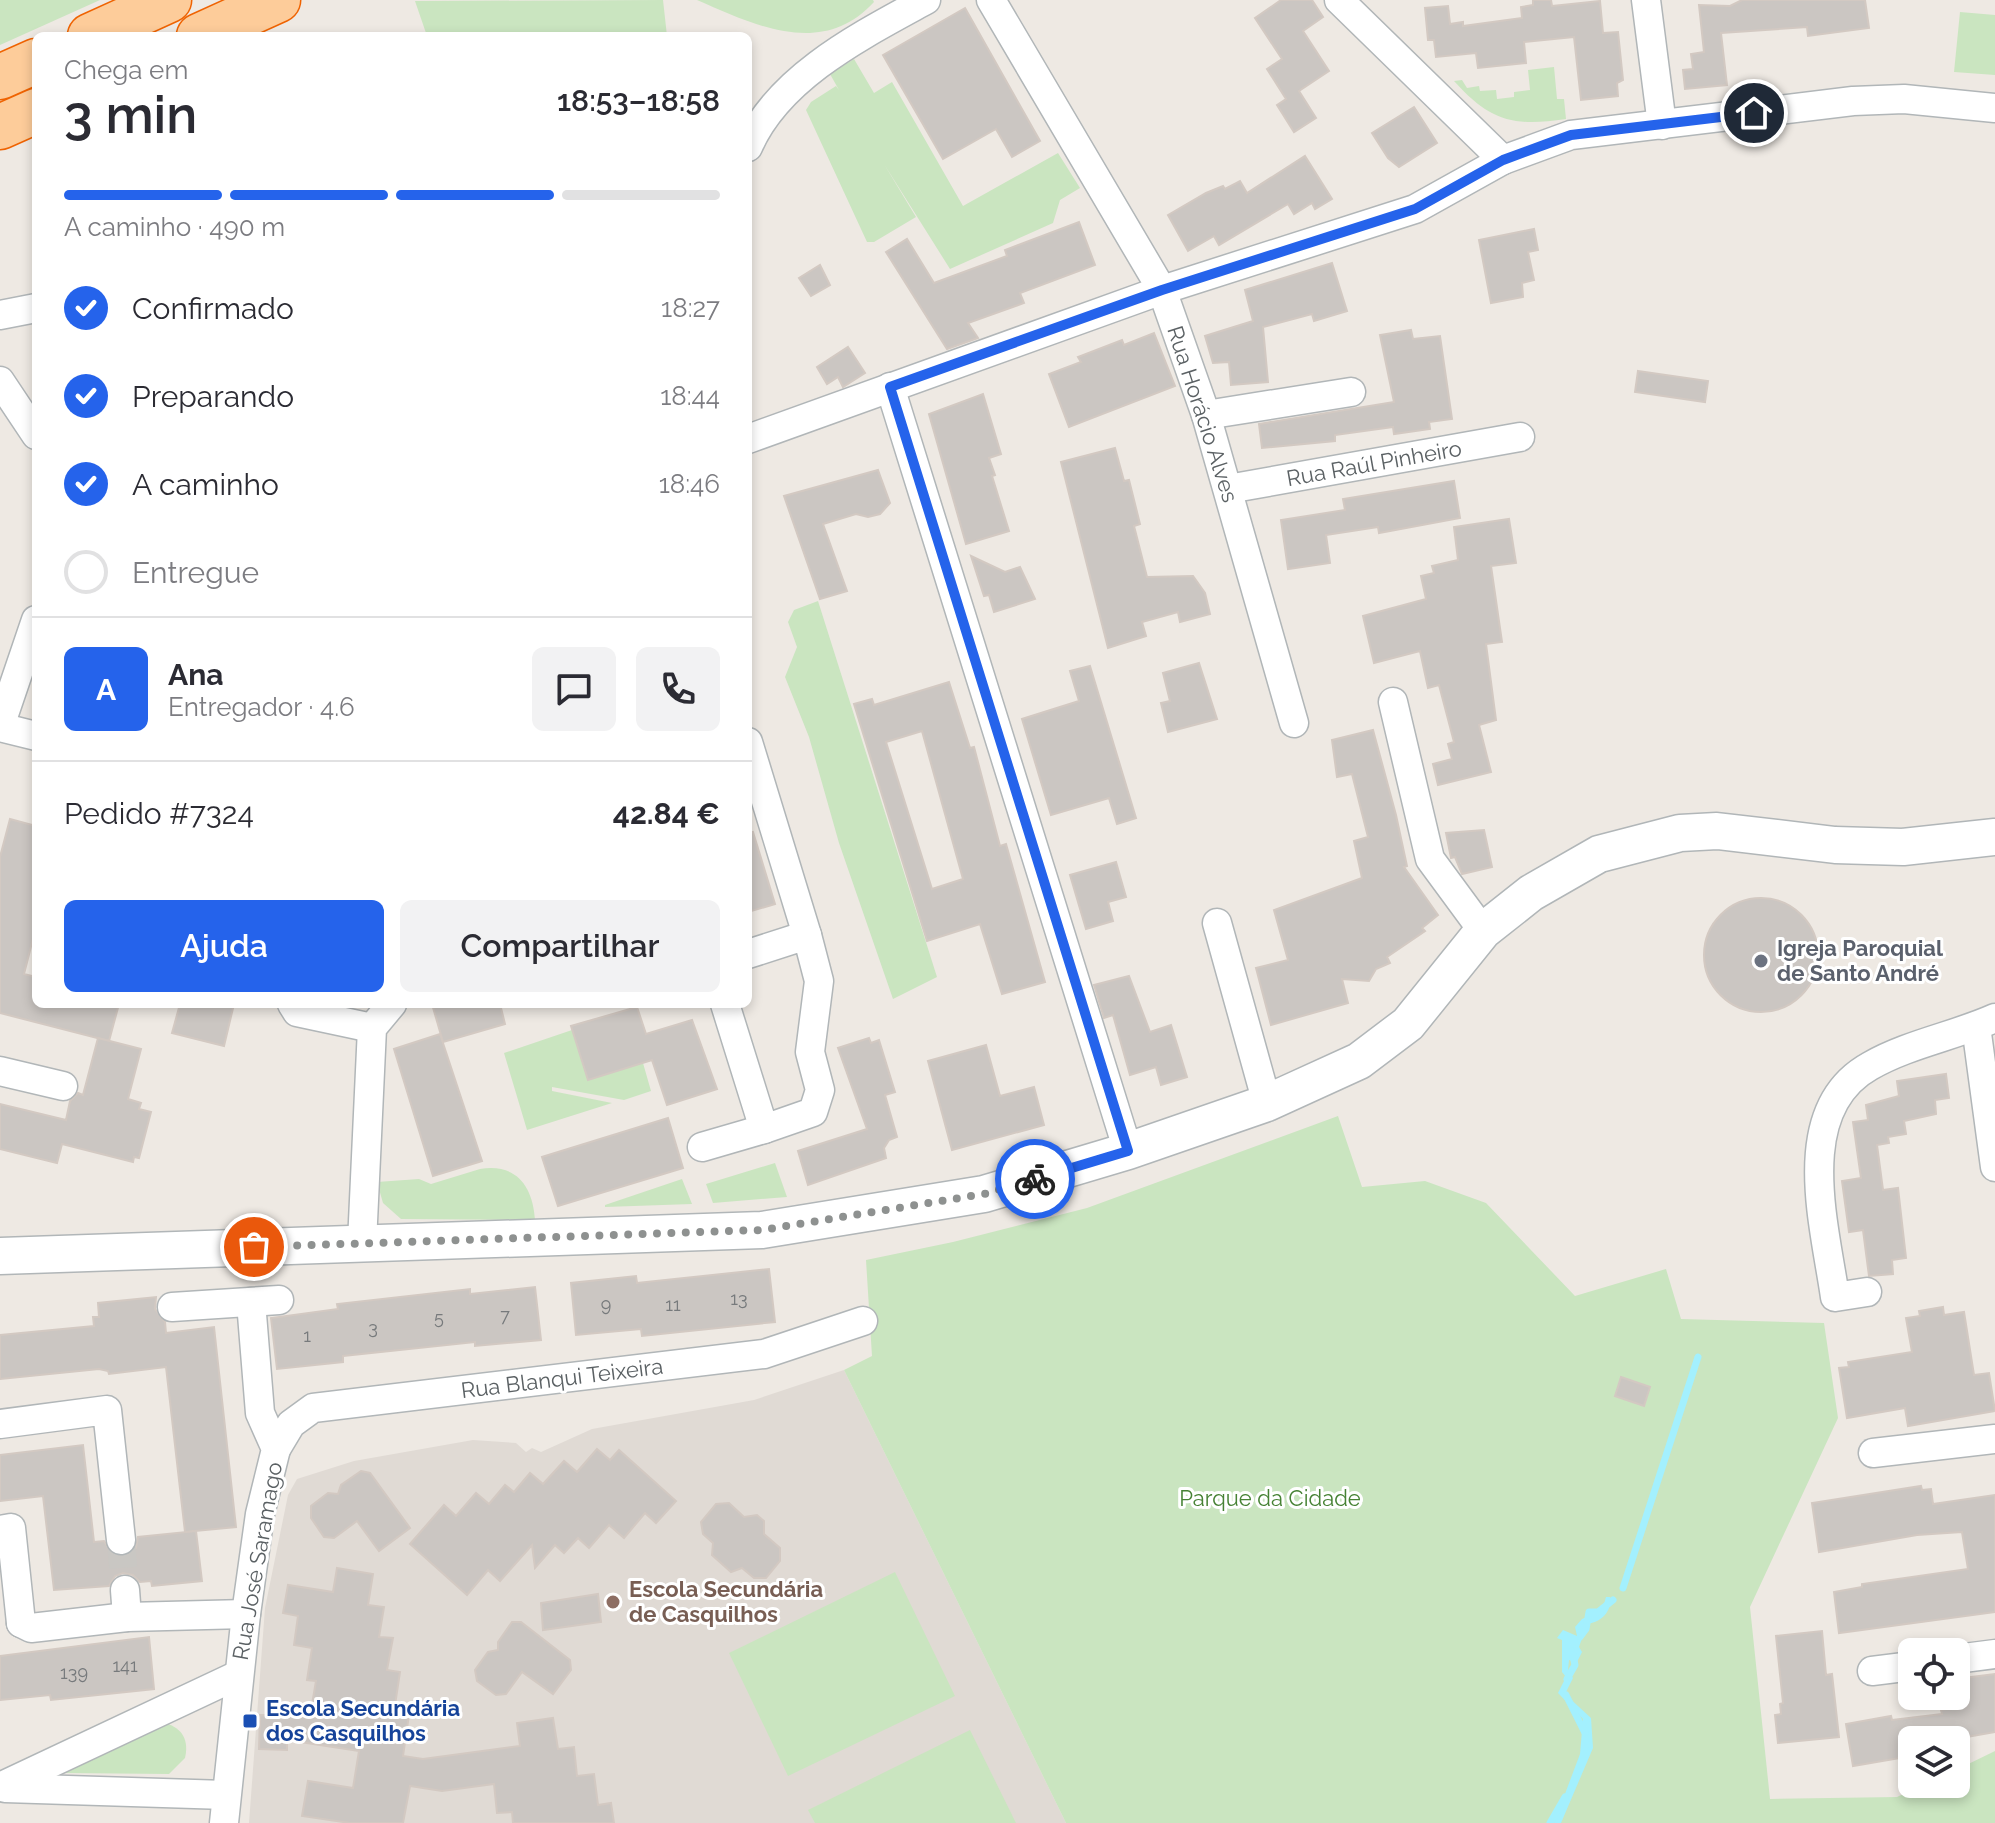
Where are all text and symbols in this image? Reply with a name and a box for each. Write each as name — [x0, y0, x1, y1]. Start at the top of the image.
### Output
text: Chega em — [64, 55, 188, 85]
pin — [1720, 79, 1788, 147]
text: 18:53–18:58 — [557, 83, 720, 118]
text: 3 min — [64, 84, 197, 145]
icon: home — [1732, 91, 1776, 135]
text: A caminho · 490 m — [64, 212, 285, 242]
icon: check — [64, 286, 108, 330]
text: Confirmado — [132, 291, 294, 326]
text: 18:27 — [661, 293, 720, 323]
street label: Rua Horácio Alves — [1162, 323, 1244, 505]
icon: check — [64, 374, 108, 418]
text: Preparando — [132, 379, 294, 414]
text: 18:44 — [660, 381, 720, 411]
street label: Rua Raúl Pinheiro — [1284, 435, 1464, 491]
icon: check — [64, 462, 108, 506]
text: A caminho — [132, 467, 279, 502]
text: 18:46 — [659, 469, 720, 499]
text: Entregue — [132, 555, 259, 590]
button: chat — [532, 647, 616, 731]
button: phone — [636, 647, 720, 731]
text: Ana — [168, 657, 224, 692]
text: A — [96, 672, 116, 707]
text: Entregador · 4.6 — [168, 692, 355, 722]
text: Pedido #7324 — [64, 796, 254, 831]
text: 42.84 € — [613, 796, 720, 831]
button: Ajuda — [64, 900, 384, 992]
button: Compartilhar — [400, 900, 720, 992]
place label: Igreja Paroquial de Santo André — [1777, 935, 1944, 986]
marker: Igreja Paroquial de Santo André — [1752, 952, 1770, 970]
courier — [995, 1139, 1075, 1219]
icon: bike — [1013, 1157, 1057, 1201]
pin — [220, 1213, 288, 1281]
icon: bag — [232, 1225, 276, 1269]
house number: 13 — [730, 1288, 748, 1309]
house number: 9 — [601, 1294, 611, 1315]
house number: 11 — [665, 1294, 681, 1315]
house number: 7 — [500, 1305, 510, 1326]
house number: 5 — [434, 1307, 444, 1328]
house number: 3 — [368, 1317, 378, 1338]
house number: 1 — [303, 1325, 311, 1346]
street label: Rua Blanqui Teixeira — [460, 1353, 664, 1403]
street label: Rua José Saramago — [227, 1460, 287, 1662]
park label: Parque da Cidade — [1179, 1485, 1361, 1511]
place label: Escola Secundária de Casquilhos — [629, 1576, 823, 1627]
marker: Escola Secundária de Casquilhos — [604, 1593, 622, 1611]
map controls — [1898, 1638, 1970, 1798]
button: locate — [1898, 1638, 1970, 1710]
house number: 141 — [112, 1655, 138, 1676]
house number: 139 — [60, 1662, 88, 1683]
place label: Escola Secundária dos Casquilhos — [266, 1695, 460, 1746]
marker: Escola Secundária dos Casquilhos — [241, 1712, 259, 1730]
button: layers — [1898, 1726, 1970, 1798]

